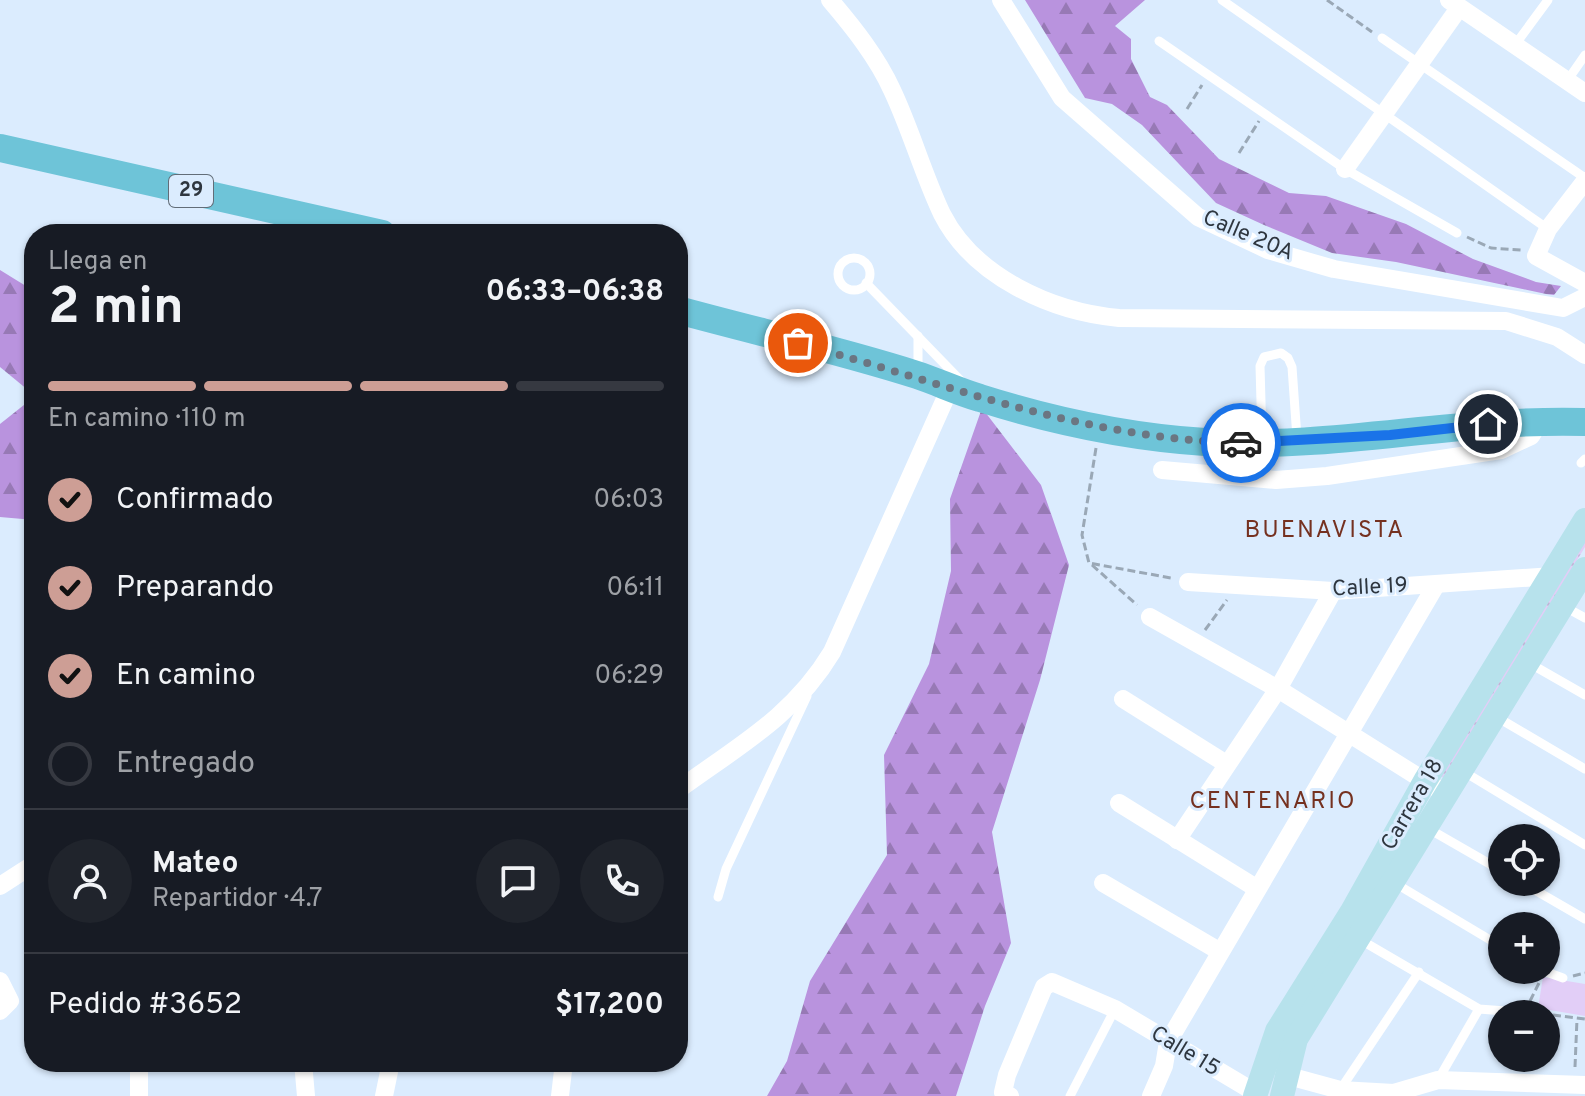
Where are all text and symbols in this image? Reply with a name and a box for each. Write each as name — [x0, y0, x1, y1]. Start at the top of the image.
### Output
road number: 29 — [169, 175, 213, 207]
street label: Calle 20A — [1198, 205, 1298, 267]
text: Llega en — [48, 246, 147, 279]
text: 06:33–06:38 — [485, 274, 664, 311]
text: 2 min — [48, 276, 184, 342]
pin — [764, 309, 832, 377]
icon: bag — [776, 321, 820, 365]
pin — [1454, 390, 1522, 458]
icon: home — [1466, 402, 1510, 446]
text: En camino · 110 m — [48, 403, 246, 436]
courier — [1201, 403, 1281, 483]
icon: car — [1219, 421, 1263, 465]
icon: check — [48, 478, 92, 522]
text: Confirmado — [116, 482, 274, 519]
text: 06:03 — [594, 484, 664, 517]
district label: BUENAVISTA — [1245, 516, 1405, 546]
icon: check — [48, 566, 92, 610]
text: Preparando — [116, 570, 274, 607]
text: 06:11 — [607, 572, 664, 605]
street label: Calle 19 — [1332, 573, 1408, 603]
icon: check — [48, 654, 92, 698]
text: En camino — [116, 658, 256, 695]
text: 06:29 — [595, 660, 664, 693]
text: Entregado — [116, 746, 255, 783]
street label: Carrera 18 — [1376, 754, 1450, 856]
district label: CENTENARIO — [1189, 787, 1357, 817]
map controls — [1488, 824, 1560, 1072]
button: locate — [1488, 824, 1560, 896]
button: person — [48, 839, 132, 923]
button: chat — [476, 839, 560, 923]
button: phone — [580, 839, 664, 923]
text: Mateo — [152, 846, 238, 883]
text: Repartidor · 4.7 — [152, 883, 323, 916]
button: + — [1488, 912, 1560, 984]
text: Pedido #3652 — [48, 987, 242, 1024]
text: $17,200 — [555, 987, 664, 1024]
button: − — [1488, 1000, 1560, 1072]
street label: Calle 15 — [1145, 1021, 1225, 1083]

